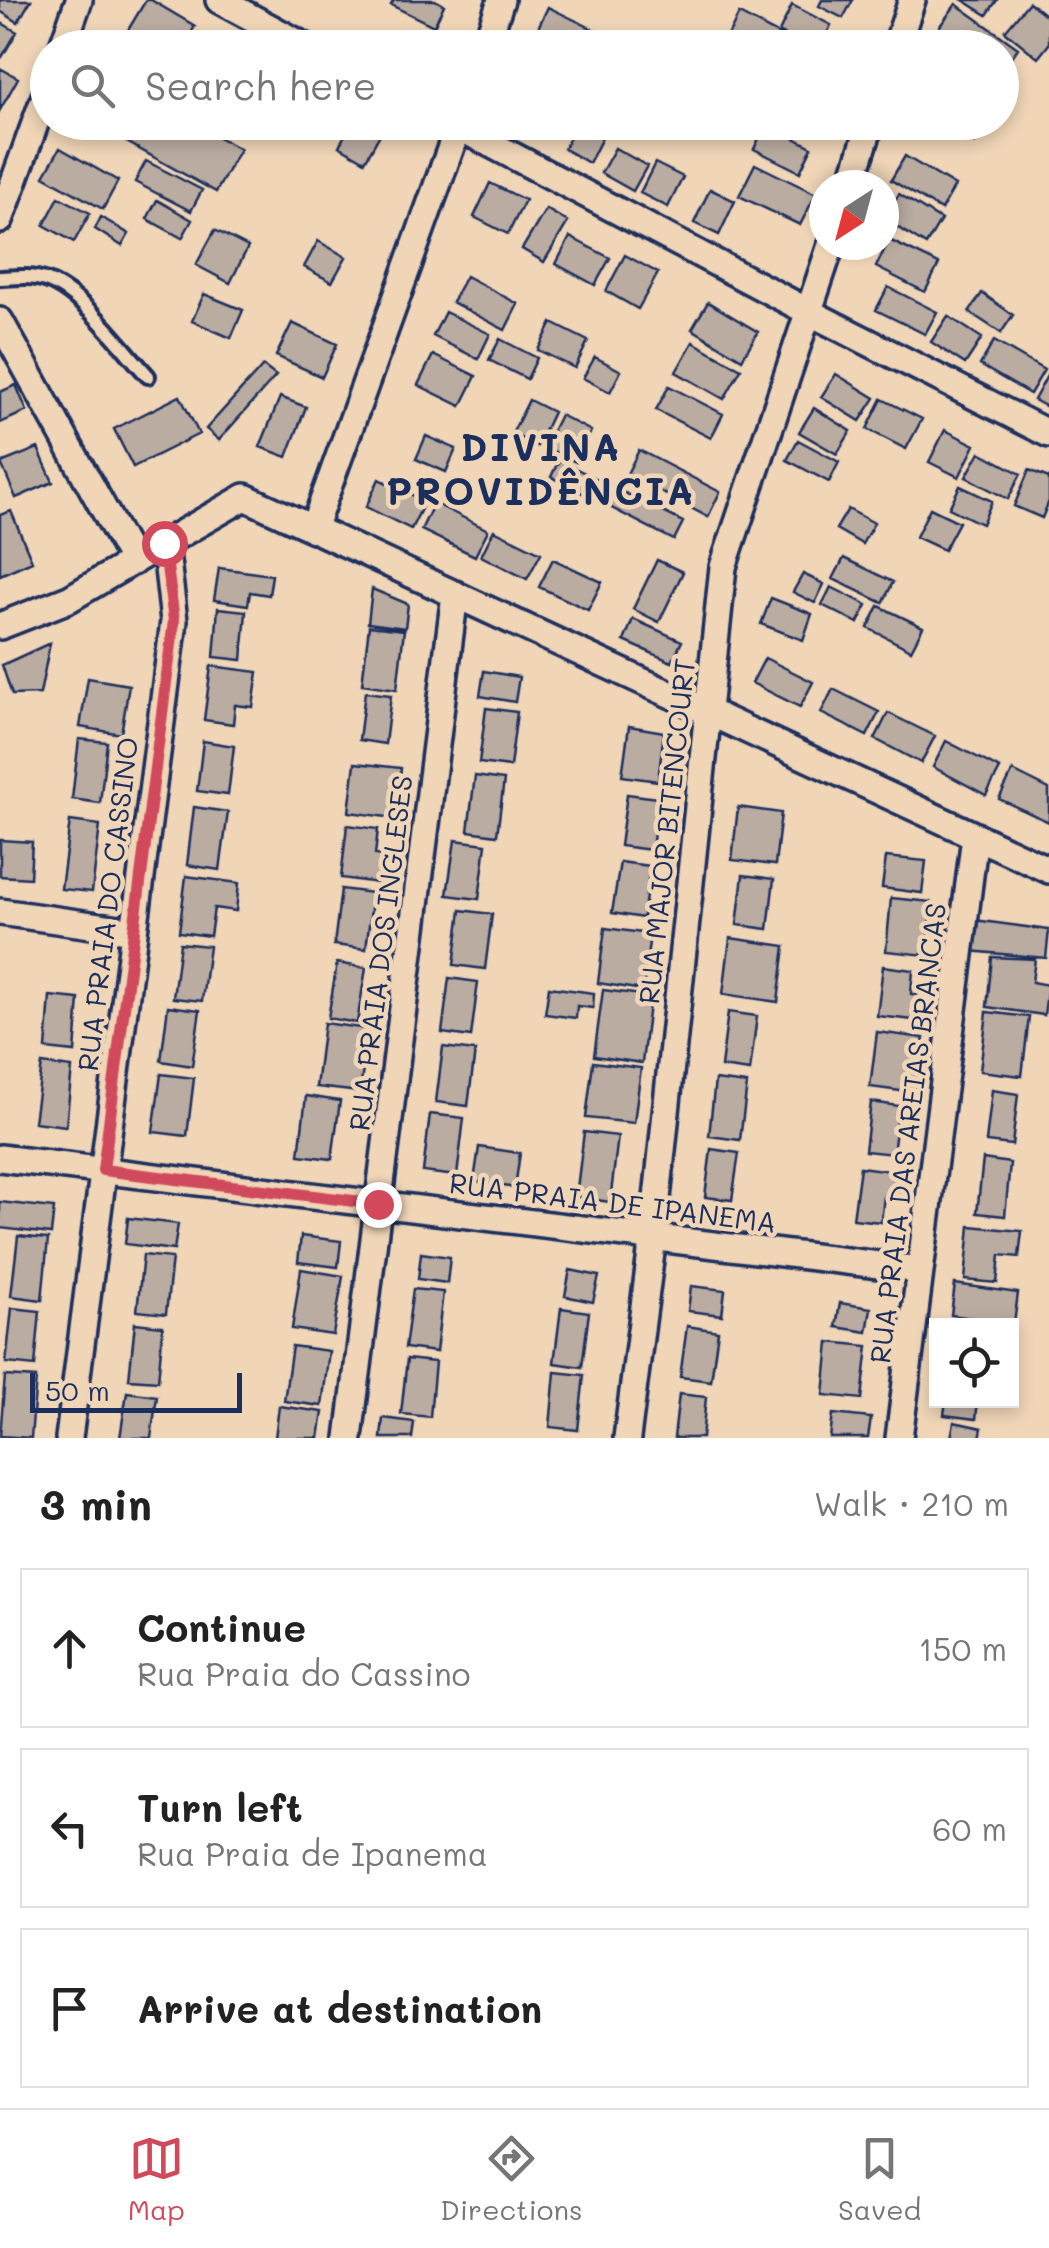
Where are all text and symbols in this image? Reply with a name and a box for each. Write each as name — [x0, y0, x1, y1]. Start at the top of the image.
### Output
search box — [30, 30, 1019, 140]
icon: search — [65, 58, 120, 113]
text: Search here — [145, 60, 376, 110]
north arrow — [809, 170, 899, 260]
district label: DIVINA PROVIDÊNCIA — [386, 421, 696, 515]
route start — [142, 521, 188, 567]
street label: RUA MAJOR BITENCOURT — [630, 656, 702, 1006]
street label: RUA PRAIA DO CASSINO — [69, 735, 145, 1073]
street label: RUA PRAIA DOS INGLESES — [340, 773, 420, 1133]
street label: RUA PRAIA DAS AREIAS BRANCAS — [861, 901, 953, 1365]
street label: RUA PRAIA DE IPANEMA — [447, 1164, 779, 1240]
route end — [356, 1182, 402, 1228]
map controls — [929, 1318, 1019, 1408]
button: locate — [929, 1318, 1019, 1408]
scale bar — [30, 1368, 242, 1412]
text: 50 m — [45, 1372, 110, 1408]
text: 3 min — [40, 1476, 152, 1531]
text: Walk · 210 m — [814, 1482, 1009, 1524]
text: Continue — [137, 1602, 306, 1652]
icon: ahead — [42, 1621, 97, 1676]
text: 150 m — [919, 1627, 1007, 1669]
text: Rua Praia do Cassino — [137, 1652, 471, 1694]
text: Turn left — [137, 1782, 303, 1832]
icon: left — [42, 1801, 97, 1856]
text: 60 m — [932, 1807, 1007, 1849]
text: Rua Praia de Ipanema — [137, 1832, 488, 1874]
icon: arrive — [42, 1981, 97, 2036]
text: Arrive at destination — [137, 1983, 542, 2033]
tab: Map — [128, 2131, 185, 2227]
tab: Directions — [440, 2131, 583, 2227]
tab: Saved — [838, 2131, 921, 2227]

